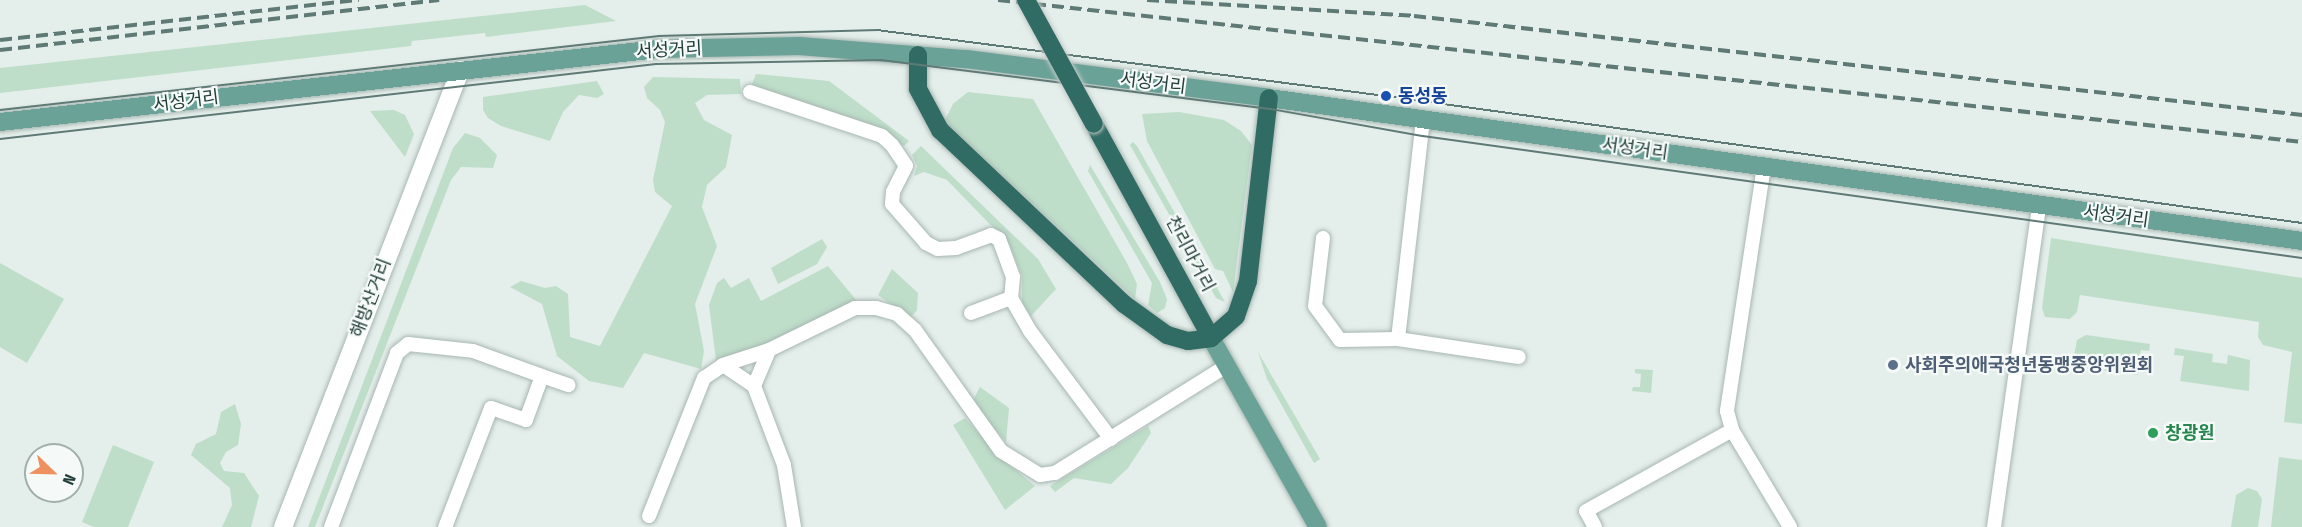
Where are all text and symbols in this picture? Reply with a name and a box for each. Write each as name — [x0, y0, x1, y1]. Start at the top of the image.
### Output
street label: 서성거리 — [635, 37, 703, 63]
street label: 서성거리 — [1119, 68, 1187, 98]
place label: 동성동 — [1398, 85, 1448, 107]
street label: 서성거리 — [152, 86, 220, 116]
marker: 동성동 — [1379, 89, 1393, 103]
street label: 서성거리 — [1601, 134, 1669, 164]
street label: 서성거리 — [2082, 201, 2150, 231]
street label: 천리마거리 — [1161, 212, 1219, 296]
street label: 해방산거리 — [346, 255, 396, 341]
place label: 사회주의애국청년동맹중앙위원회 — [1905, 354, 2153, 376]
marker: 사회주의애국청년동맹중앙위원회 — [1886, 358, 1900, 372]
place label: 창광원 — [2165, 422, 2215, 444]
marker: 창광원 — [2146, 426, 2160, 440]
north arrow — [24, 443, 84, 503]
text: N — [59, 471, 80, 488]

